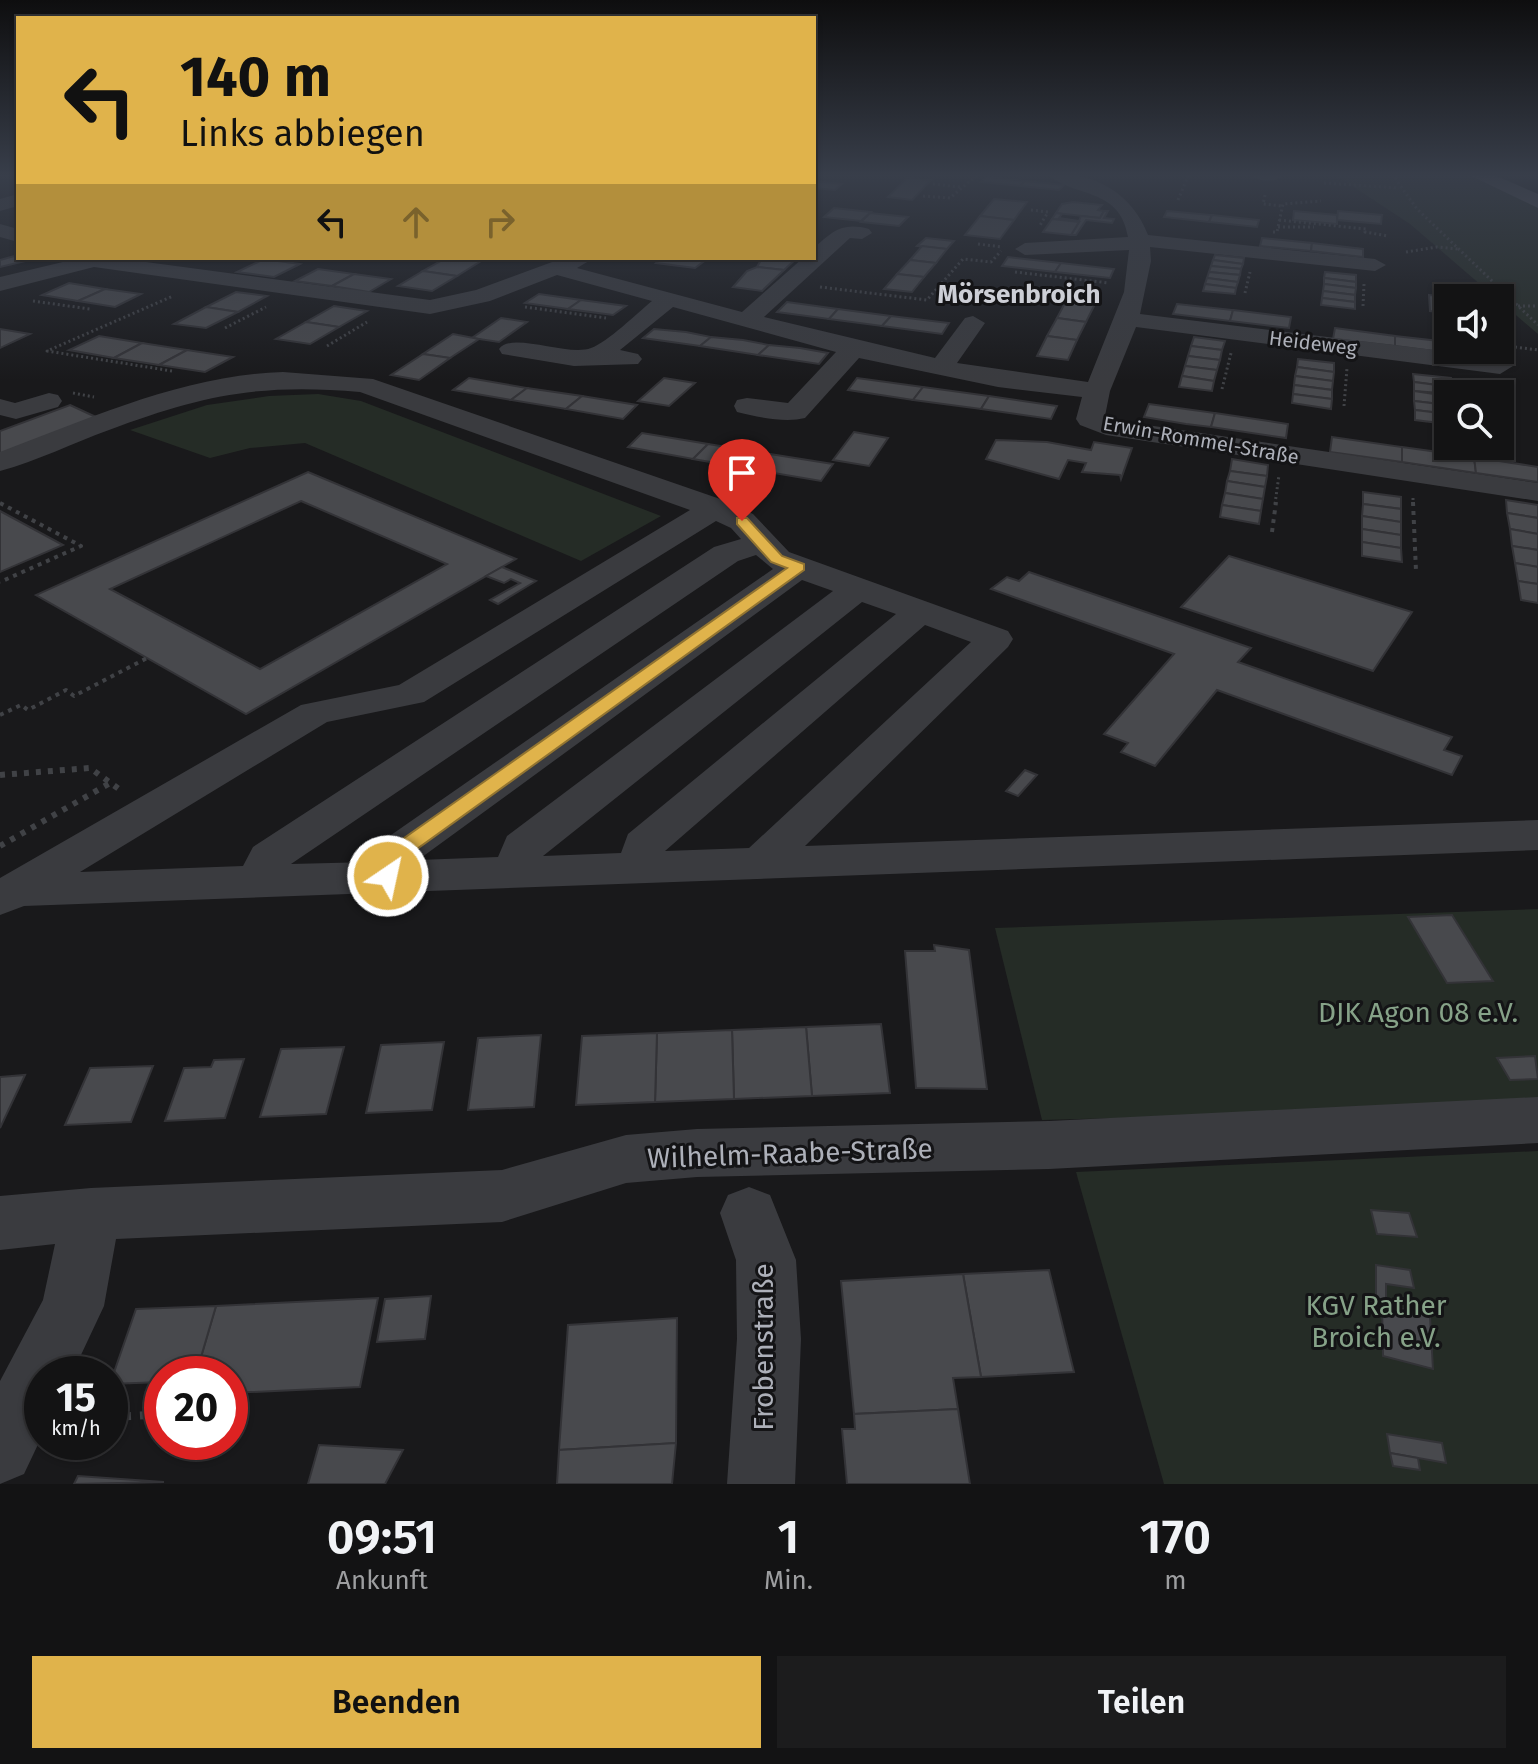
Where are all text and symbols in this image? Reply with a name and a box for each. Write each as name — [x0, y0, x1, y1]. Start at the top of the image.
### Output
text: 140 m — [180, 44, 331, 111]
icon: left — [48, 48, 152, 152]
text: Links abbiegen — [180, 112, 425, 156]
icon: left — [310, 200, 354, 244]
icon: ahead — [394, 200, 438, 244]
icon: right — [478, 200, 522, 244]
district label: Mörsenbroich — [938, 279, 1100, 310]
map controls — [1434, 284, 1514, 460]
button: sound — [1434, 284, 1514, 364]
street label: Heideweg — [1268, 326, 1359, 360]
button: search — [1434, 380, 1514, 460]
street label: Erwin-Rommel-Straße — [1101, 411, 1301, 469]
pin — [708, 439, 776, 521]
icon: arrive — [720, 451, 764, 495]
position arrow — [346, 834, 430, 918]
park label: DJK Agon 08 e.V. — [1318, 996, 1518, 1029]
street label: Wilhelm-Raabe-Straße — [647, 1132, 933, 1175]
street label: Frobenstraße — [747, 1263, 780, 1431]
park label: KGV Rather Broich e.V. — [1305, 1289, 1447, 1354]
speed limit sign: 20 — [144, 1356, 248, 1460]
text: 15 — [56, 1374, 96, 1422]
text: km/h — [51, 1416, 101, 1440]
text: 09:51 — [327, 1508, 437, 1566]
text: 1 — [777, 1508, 799, 1566]
text: 170 — [1140, 1508, 1211, 1566]
text: Ankunft — [336, 1565, 428, 1596]
text: Min. — [764, 1565, 813, 1596]
text: m — [1164, 1565, 1187, 1596]
button: Beenden — [32, 1656, 761, 1748]
button: Teilen — [777, 1656, 1506, 1748]

